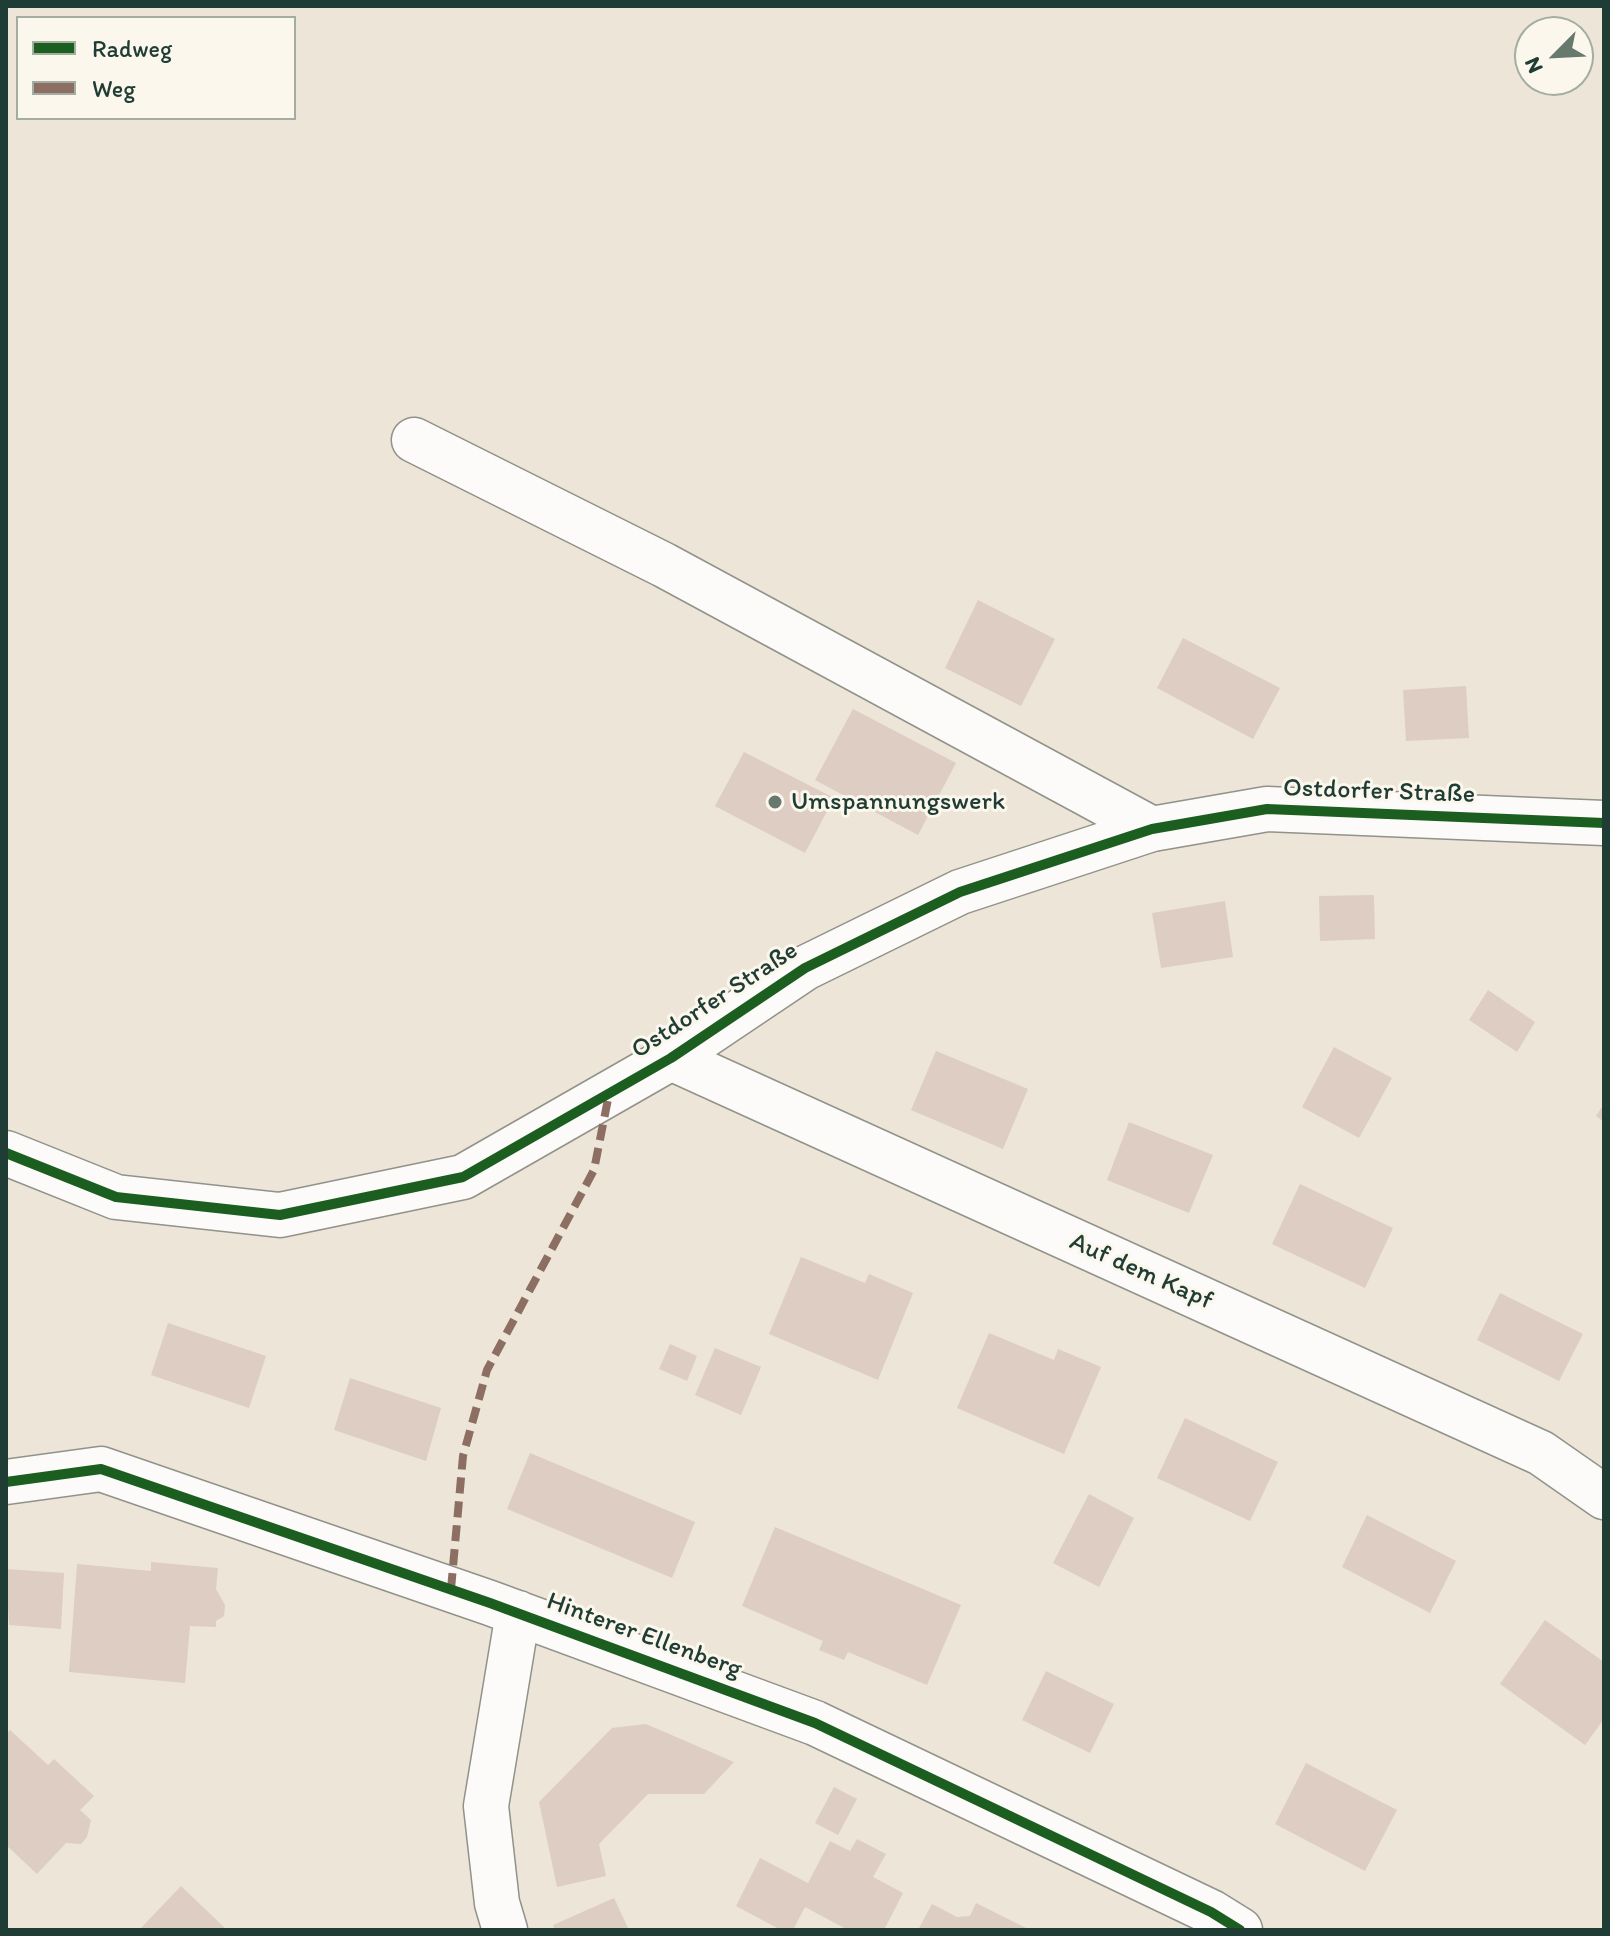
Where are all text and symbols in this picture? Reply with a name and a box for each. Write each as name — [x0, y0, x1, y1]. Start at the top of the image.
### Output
legend — [16, 16, 296, 120]
north arrow — [1514, 16, 1594, 96]
text: Radweg — [92, 34, 172, 63]
text: N — [1518, 53, 1549, 77]
text: Weg — [92, 74, 135, 103]
street label: Ostdorfer Straße — [1282, 773, 1476, 811]
place label: Umspannungswerk — [791, 786, 1005, 818]
marker: Umspannungswerk — [766, 793, 784, 811]
street label: Ostdorfer Straße — [626, 936, 804, 1066]
street label: Auf dem Kapf — [1065, 1227, 1217, 1317]
street label: Hinterer Ellenberg — [542, 1586, 746, 1686]

